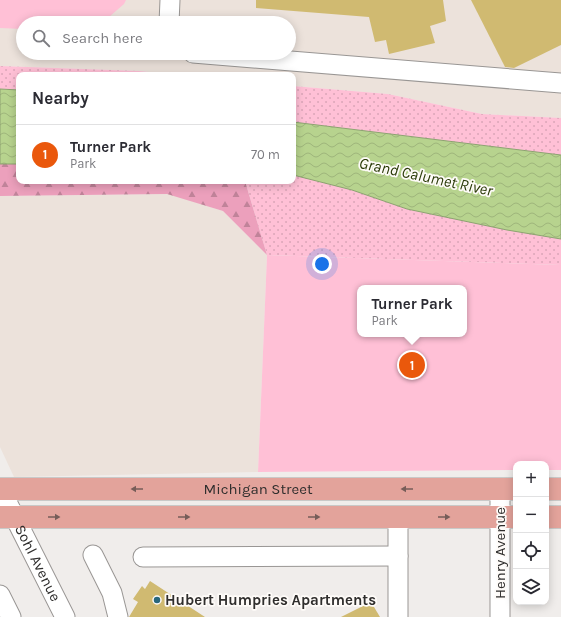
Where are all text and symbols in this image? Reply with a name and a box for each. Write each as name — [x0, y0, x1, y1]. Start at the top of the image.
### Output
search box — [16, 16, 296, 60]
icon: search — [30, 27, 52, 49]
text: Search here — [62, 29, 143, 47]
text: Nearby — [32, 88, 89, 108]
text: Turner Park — [70, 138, 151, 156]
text: 1 — [43, 147, 47, 162]
text: 70 m — [251, 147, 280, 162]
water label: Grand Calumet River — [357, 153, 495, 200]
text: Park — [70, 156, 96, 171]
your location — [312, 254, 332, 274]
popup — [357, 285, 467, 337]
text: Turner Park — [371, 295, 453, 313]
text: Park — [371, 313, 398, 328]
pin: 1 — [399, 350, 425, 380]
map controls — [513, 461, 549, 605]
button: + — [513, 461, 549, 497]
street label: Michigan Street — [203, 480, 313, 498]
one-way arrow — [130, 486, 143, 492]
one-way arrow — [400, 486, 413, 492]
button: − — [513, 497, 549, 533]
street label: Henry Avenue — [491, 507, 509, 599]
one-way arrow — [48, 514, 61, 520]
one-way arrow — [178, 514, 191, 520]
one-way arrow — [308, 514, 321, 520]
one-way arrow — [438, 514, 451, 520]
street label: Sohl Avenue — [11, 522, 65, 604]
button: locate — [513, 533, 549, 569]
button: layers — [513, 569, 549, 605]
place label: Hubert Humpries Apartments — [165, 591, 376, 609]
marker: Hubert Humpries Apartments — [152, 595, 162, 605]

